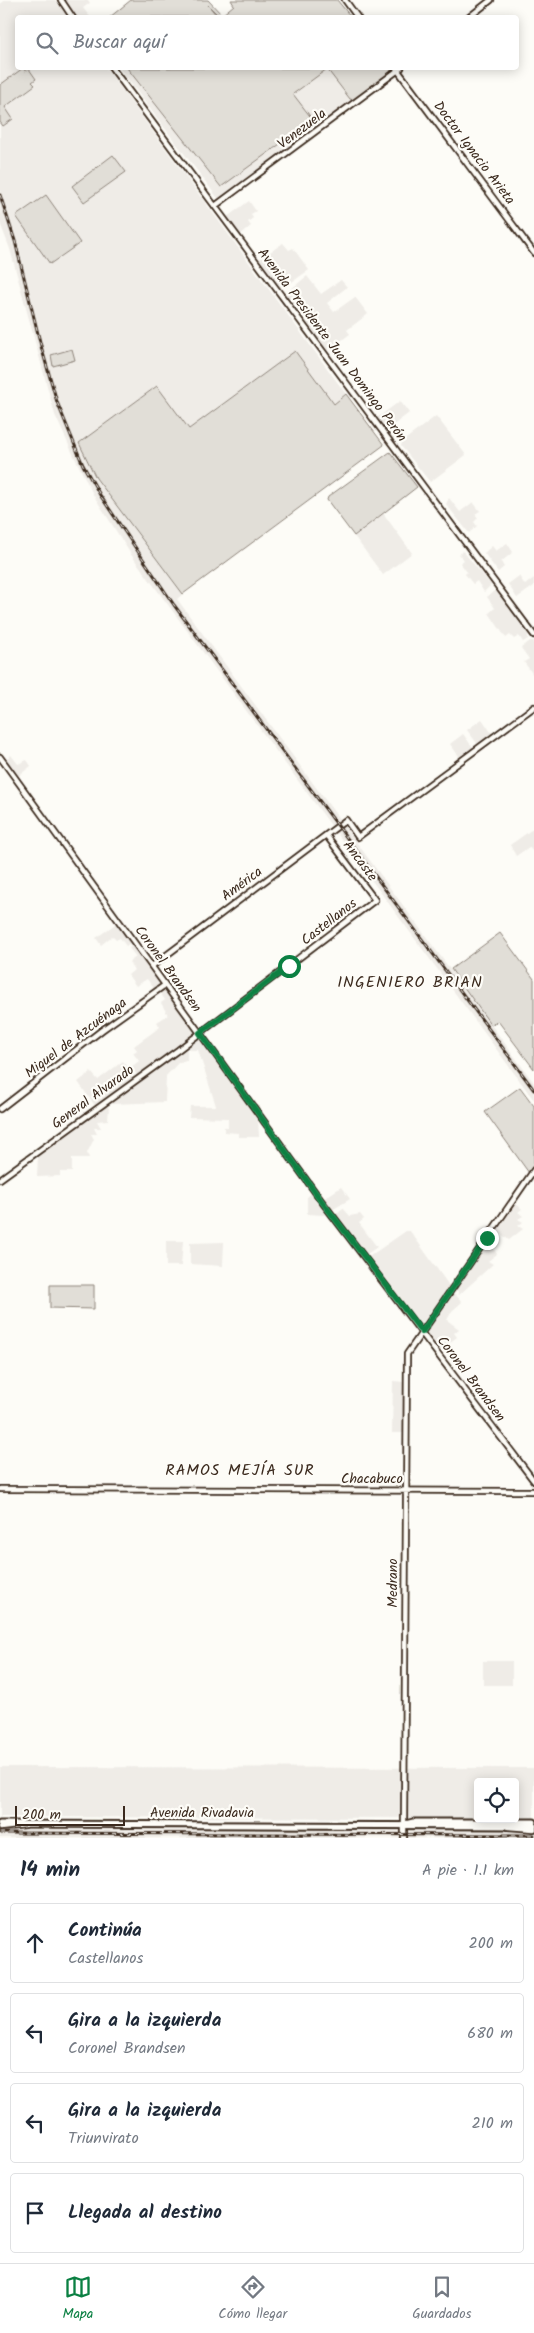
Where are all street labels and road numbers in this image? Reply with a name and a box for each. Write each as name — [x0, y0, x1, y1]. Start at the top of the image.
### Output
street label: Doctor Ignacio Arieta — [428, 96, 520, 210]
street label: Venezuela — [273, 103, 331, 155]
street label: Avenida Presidente Juan Domingo Perón — [252, 243, 412, 447]
street label: Ancaste — [337, 836, 383, 887]
street label: América — [217, 861, 267, 907]
street label: Castellanos — [296, 893, 362, 951]
street label: Coronel Brandsen — [129, 921, 207, 1017]
street label: Miguel de Azcuénaga — [20, 992, 132, 1084]
street label: General Alvarado — [47, 1059, 139, 1135]
street label: Coronel Brandsen — [431, 1331, 511, 1427]
street label: Chacabuco — [341, 1468, 403, 1490]
street label: Medrano — [382, 1558, 404, 1608]
street label: Avenida Rivadavia — [150, 1802, 254, 1824]

